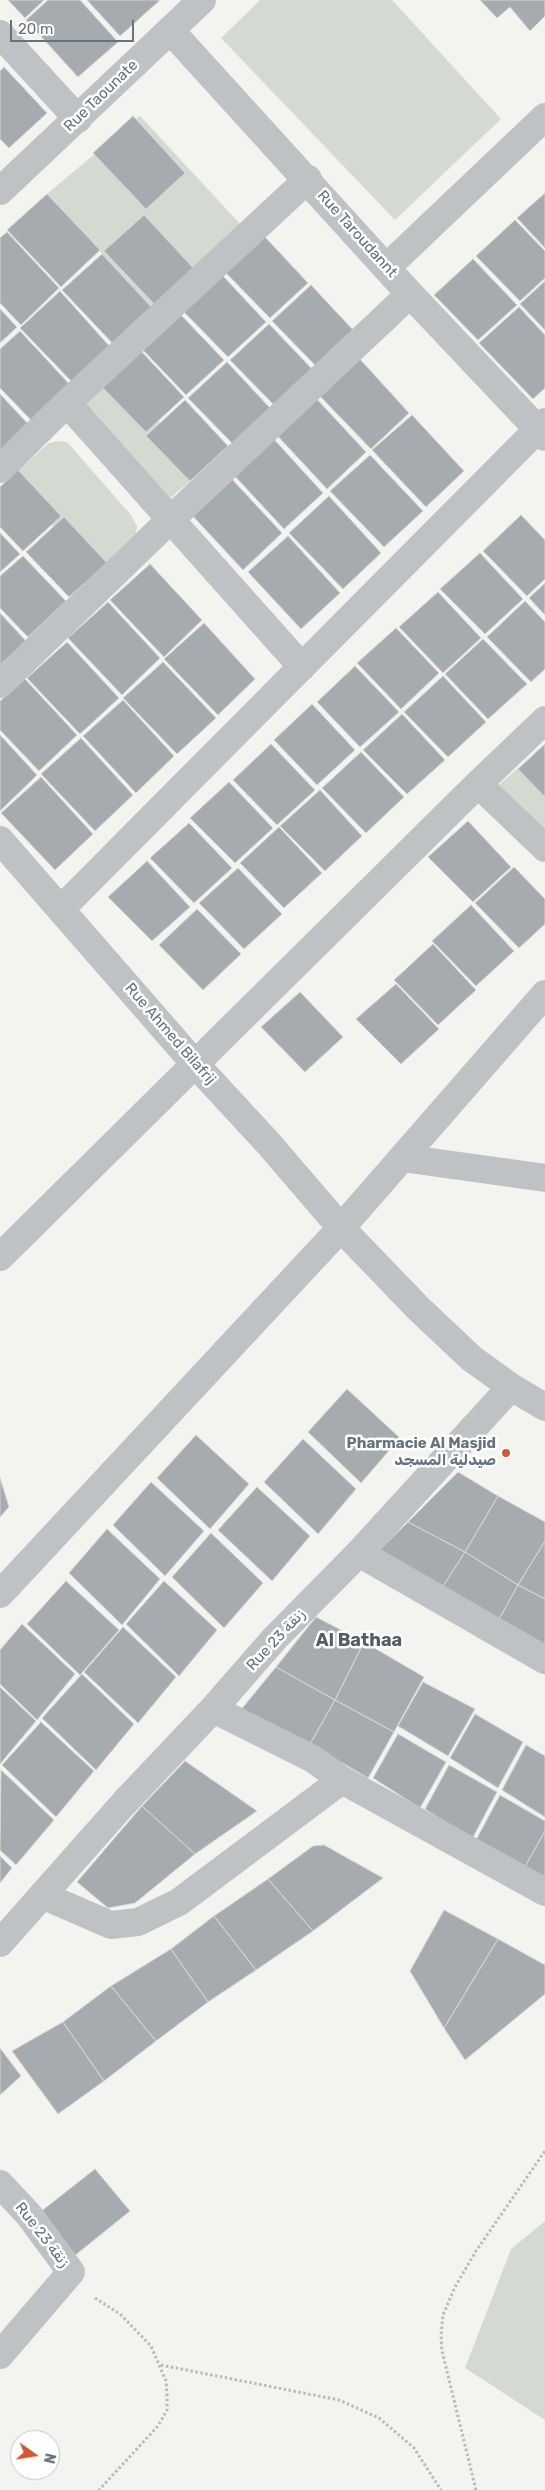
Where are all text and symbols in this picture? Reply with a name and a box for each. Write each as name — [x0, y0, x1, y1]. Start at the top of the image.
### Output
scale bar — [12, 10, 136, 42]
text: 20 m — [18, 20, 53, 38]
street label: Rue Taounate — [60, 56, 142, 136]
street label: Rue Taroudannt — [313, 187, 401, 281]
street label: Rue Ahmed Bilafrij — [121, 979, 219, 1089]
place label: Pharmacie Al Masjid صيدلية المسجد — [347, 1435, 496, 1470]
marker: Pharmacie Al Masjid صيدلية المسجد — [500, 1447, 512, 1459]
street label: Rue 23 زنقة — [243, 1606, 309, 1674]
district label: Al Bathaa — [316, 1630, 402, 1652]
street label: Rue 23 زنقة — [11, 2199, 73, 2271]
north arrow — [10, 2430, 60, 2480]
text: N — [40, 2451, 59, 2465]

